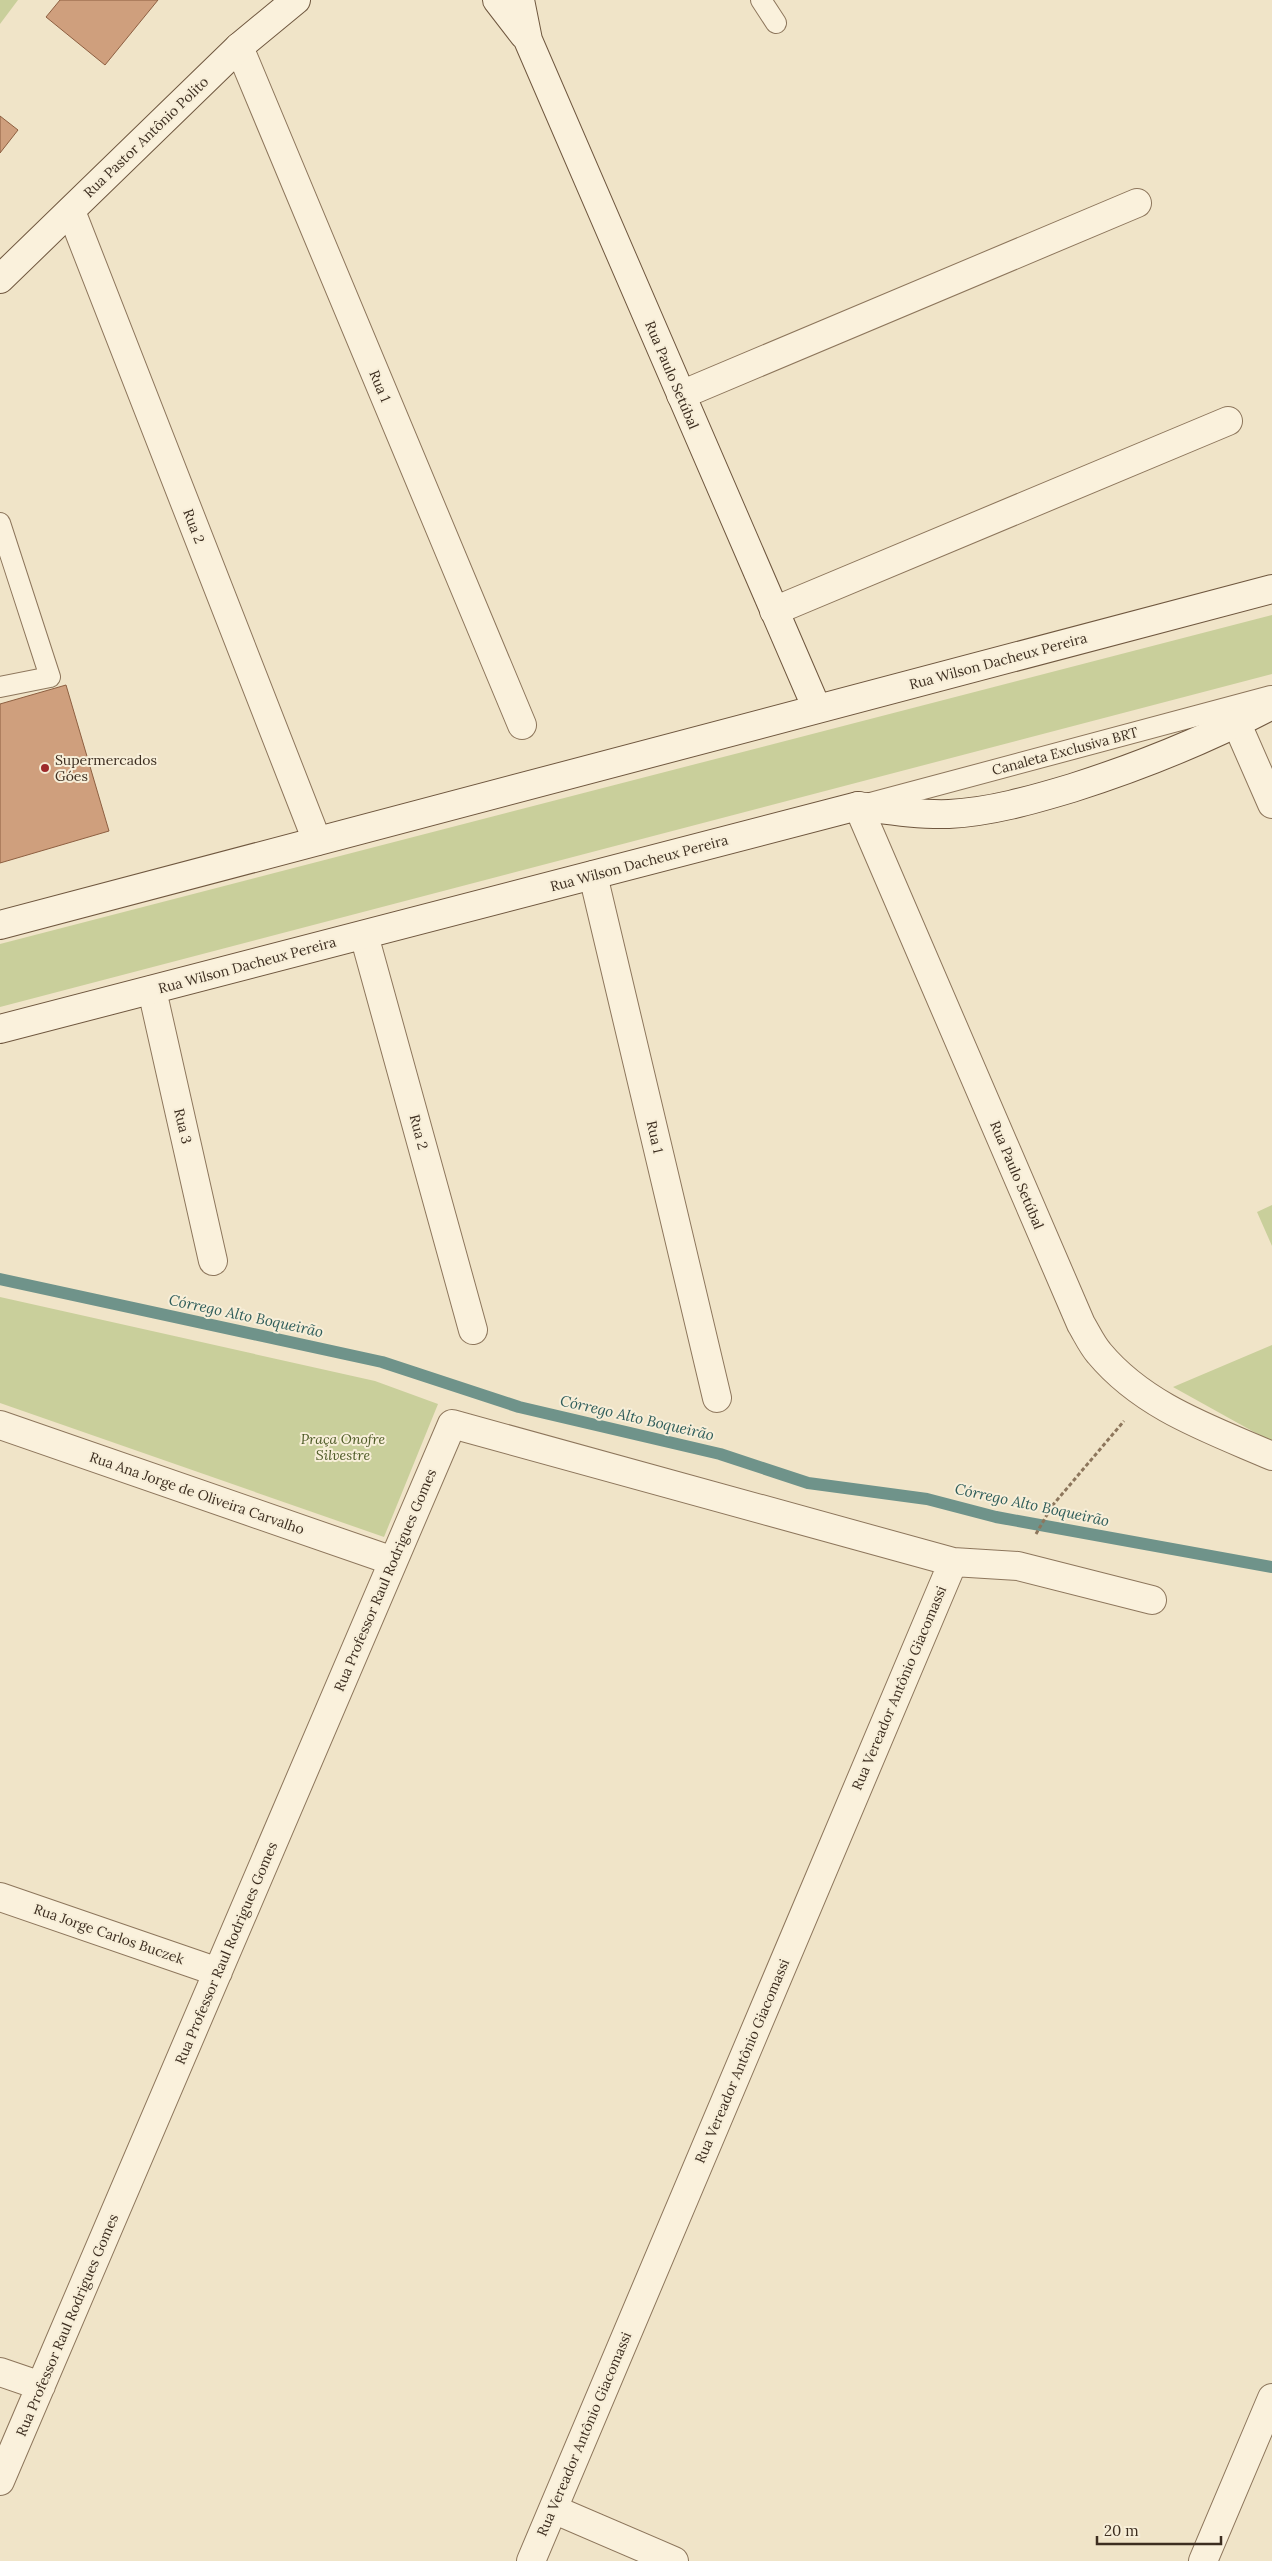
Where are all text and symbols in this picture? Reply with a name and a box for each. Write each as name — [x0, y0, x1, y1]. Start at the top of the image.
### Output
street label: Rua Pastor Antônio Polito — [80, 73, 212, 201]
street label: Rua Paulo Setúbal — [641, 318, 703, 432]
street label: Rua 1 — [365, 367, 395, 405]
street label: Rua 2 — [179, 506, 209, 546]
street label: Rua Wilson Dacheux Pereira — [907, 629, 1089, 693]
street label: Canaleta Exclusiva BRT — [990, 723, 1140, 779]
place label: Supermercados Góes — [55, 751, 157, 785]
marker: Supermercados Góes — [39, 762, 51, 774]
street label: Rua Wilson Dacheux Pereira — [548, 831, 730, 895]
street label: Rua Wilson Dacheux Pereira — [156, 933, 338, 997]
street label: Rua 3 — [170, 1107, 196, 1146]
street label: Rua 2 — [406, 1112, 432, 1152]
street label: Rua Paulo Setúbal — [986, 1118, 1048, 1232]
street label: Rua 1 — [643, 1119, 667, 1155]
water label: Córrego Alto Boqueirão — [167, 1290, 325, 1341]
water label: Córrego Alto Boqueirão — [558, 1391, 716, 1445]
park label: Praça Onofre Silvestre — [301, 1430, 386, 1464]
street label: Rua Ana Jorge de Oliveira Carvalho — [87, 1448, 307, 1538]
street label: Rua Professor Raul Rodrigues Gomes — [330, 1466, 440, 1694]
water label: Córrego Alto Boqueirão — [953, 1479, 1111, 1530]
street label: Rua Vereador Antônio Giacomassi — [848, 1583, 950, 1793]
street label: Rua Professor Raul Rodrigues Gomes — [171, 1839, 281, 2067]
street label: Rua Jorge Carlos Buczek — [31, 1900, 187, 1968]
street label: Rua Vereador Antônio Giacomassi — [691, 1956, 793, 2166]
street label: Rua Professor Raul Rodrigues Gomes — [12, 2211, 122, 2439]
street label: Rua Vereador Antônio Giacomassi — [533, 2329, 635, 2539]
scale bar — [1097, 2514, 1221, 2546]
text: 20 m — [1104, 2521, 1139, 2540]

